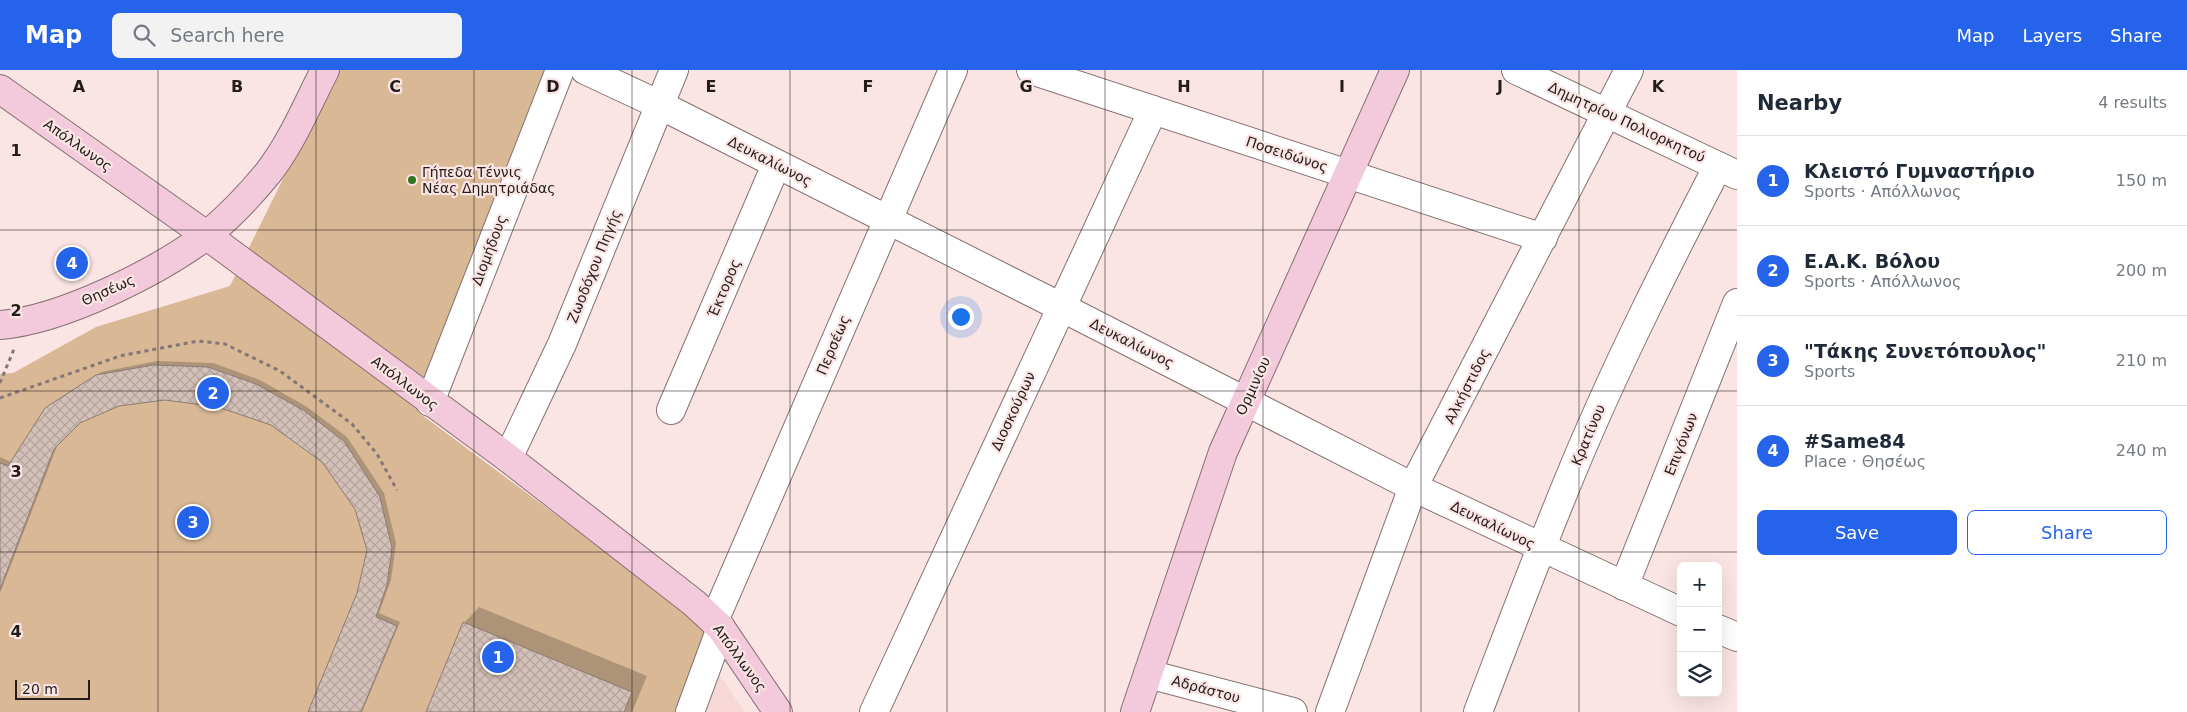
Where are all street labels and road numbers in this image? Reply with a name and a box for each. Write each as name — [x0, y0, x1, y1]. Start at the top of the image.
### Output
street label: Δημητρίου Πολιορκητού — [1546, 79, 1708, 165]
street label: Απόλλωνος — [41, 116, 115, 174]
street label: Δευκαλίωνος — [725, 133, 815, 189]
street label: Ποσειδώνος — [1244, 133, 1330, 175]
street label: Ζωοδόχου Πηγής — [564, 207, 624, 325]
street label: Διομήδους — [468, 213, 510, 287]
street label: Έκτορος — [704, 257, 743, 320]
street label: Θησέως — [79, 271, 137, 309]
street label: Περσέως — [813, 313, 853, 377]
street label: Δευκαλίωνος — [1087, 315, 1177, 371]
street label: Αλκήστιδος — [1441, 346, 1493, 426]
street label: Απόλλωνος — [368, 353, 442, 413]
street label: Ορμινίου — [1232, 354, 1274, 418]
street label: Διοσκούρων — [988, 369, 1038, 453]
street label: Κρατίνου — [1568, 402, 1608, 468]
street label: Επιγόνων — [1661, 410, 1701, 478]
street label: Δευκαλίωνος — [1448, 498, 1538, 552]
street label: Απόλλωνος — [710, 621, 770, 695]
street label: Αδράστου — [1170, 672, 1242, 706]

